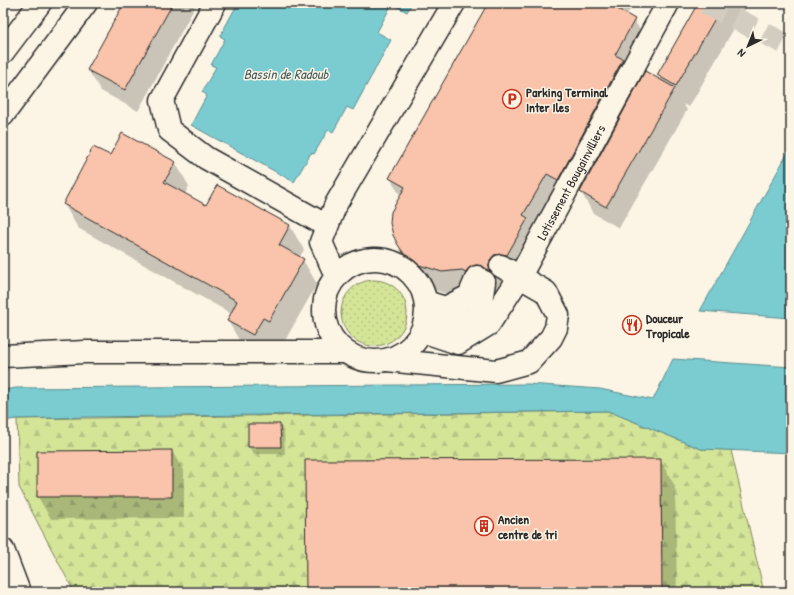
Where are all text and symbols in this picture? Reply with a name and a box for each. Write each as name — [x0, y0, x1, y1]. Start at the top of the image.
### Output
north arrow — [728, 26, 768, 66]
text: N — [734, 46, 748, 60]
water label: Bassin de Radoub — [244, 64, 330, 83]
place label: Parking Terminal Inter Iles — [526, 83, 608, 116]
parking icon: Parking Terminal Inter Iles — [501, 88, 523, 110]
street label: Lotissement Bougainvilliers — [532, 121, 609, 243]
place label: Douceur Tropicale — [645, 309, 690, 343]
restaurant icon: Douceur Tropicale — [621, 314, 643, 336]
place label: Ancien centre de tri — [498, 510, 557, 543]
building icon: Ancien centre de tri — [473, 515, 495, 537]

